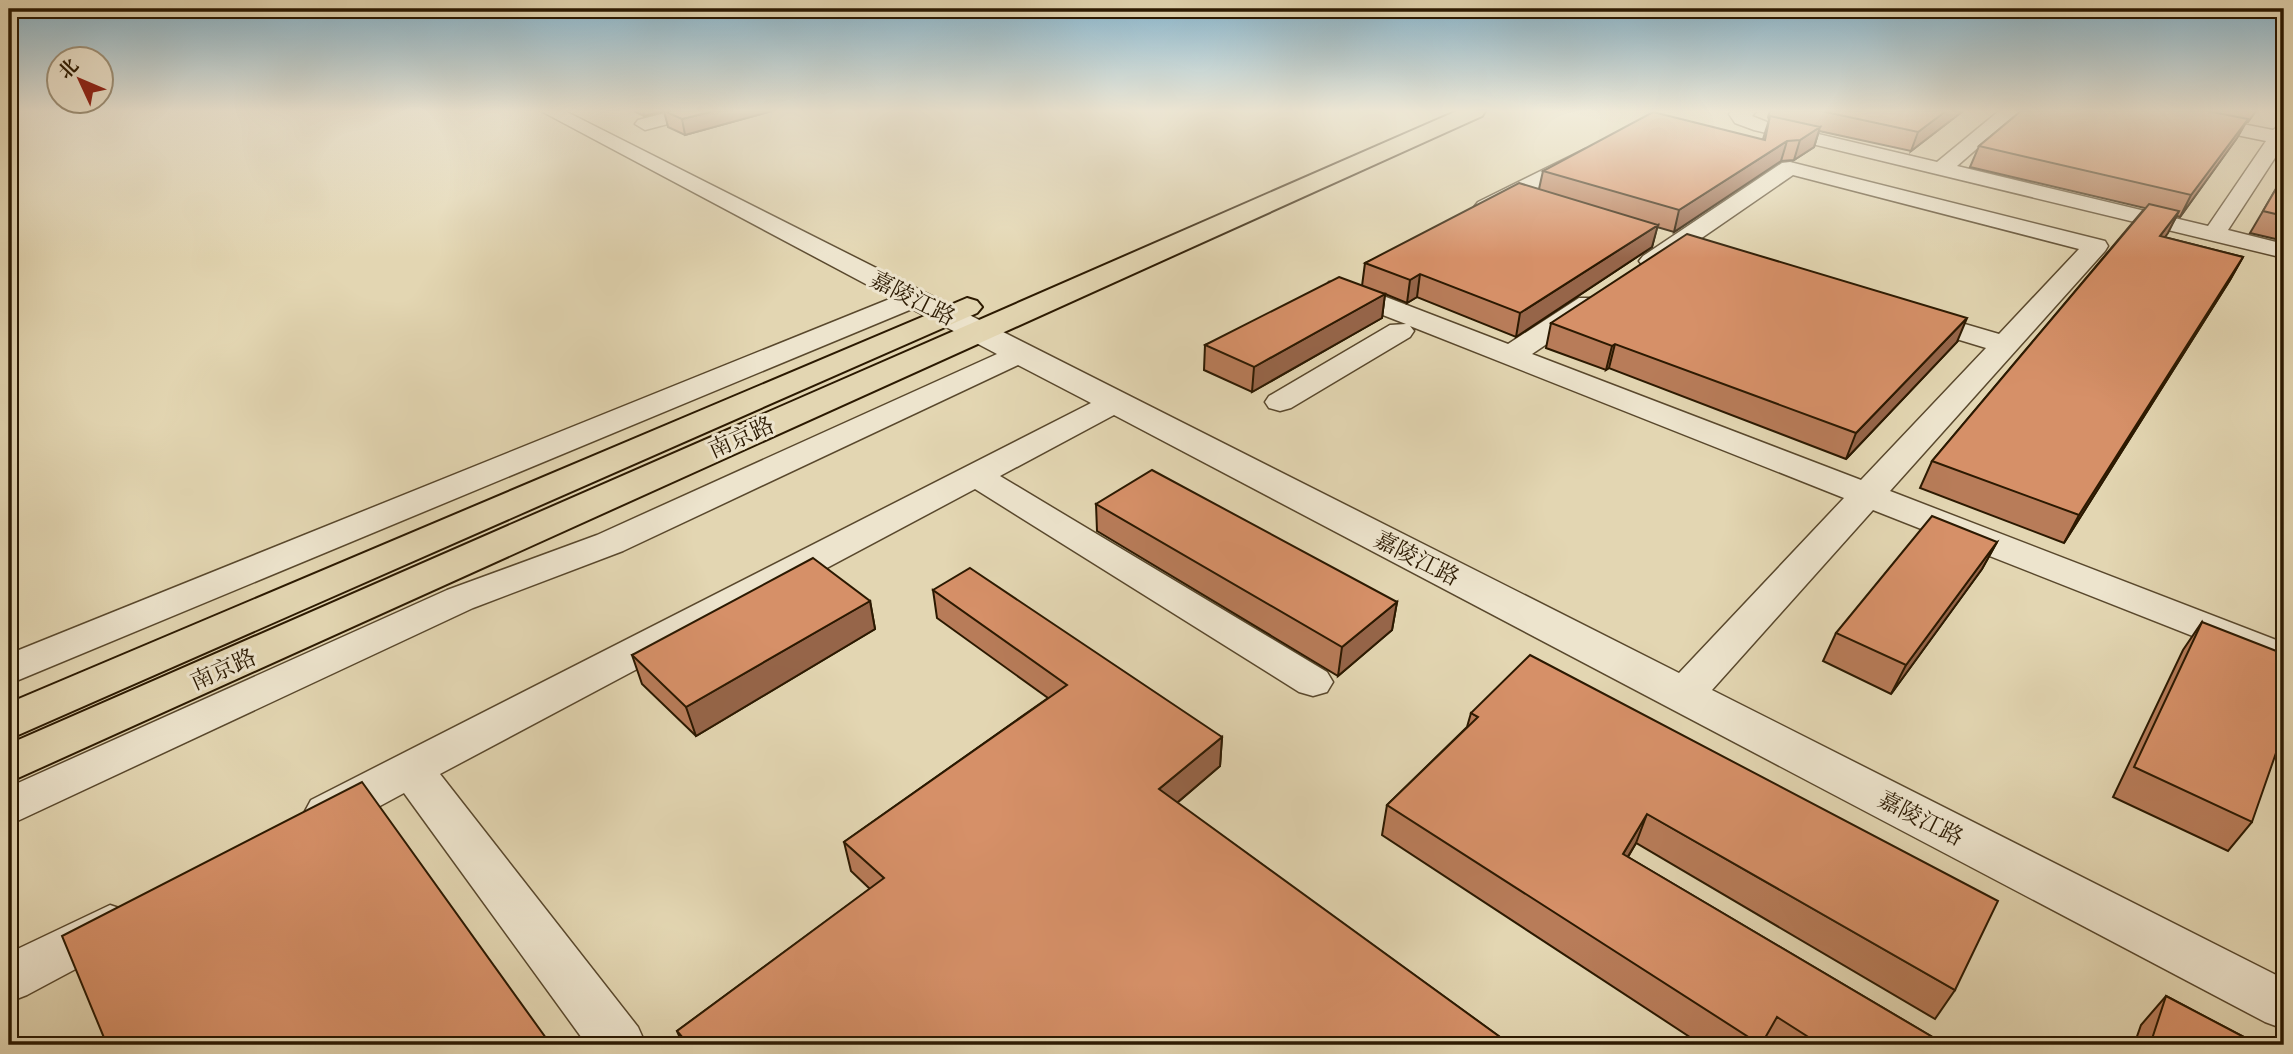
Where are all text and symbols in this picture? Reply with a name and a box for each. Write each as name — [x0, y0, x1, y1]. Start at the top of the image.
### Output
north arrow — [46, 46, 116, 116]
text: 北 — [53, 54, 84, 84]
street label: 嘉陵江路 — [865, 265, 960, 332]
street label: 南京路 — [704, 410, 779, 465]
street label: 嘉陵江路 — [1369, 525, 1464, 592]
street label: 南京路 — [186, 642, 261, 697]
street label: 嘉陵江路 — [1873, 785, 1968, 852]

